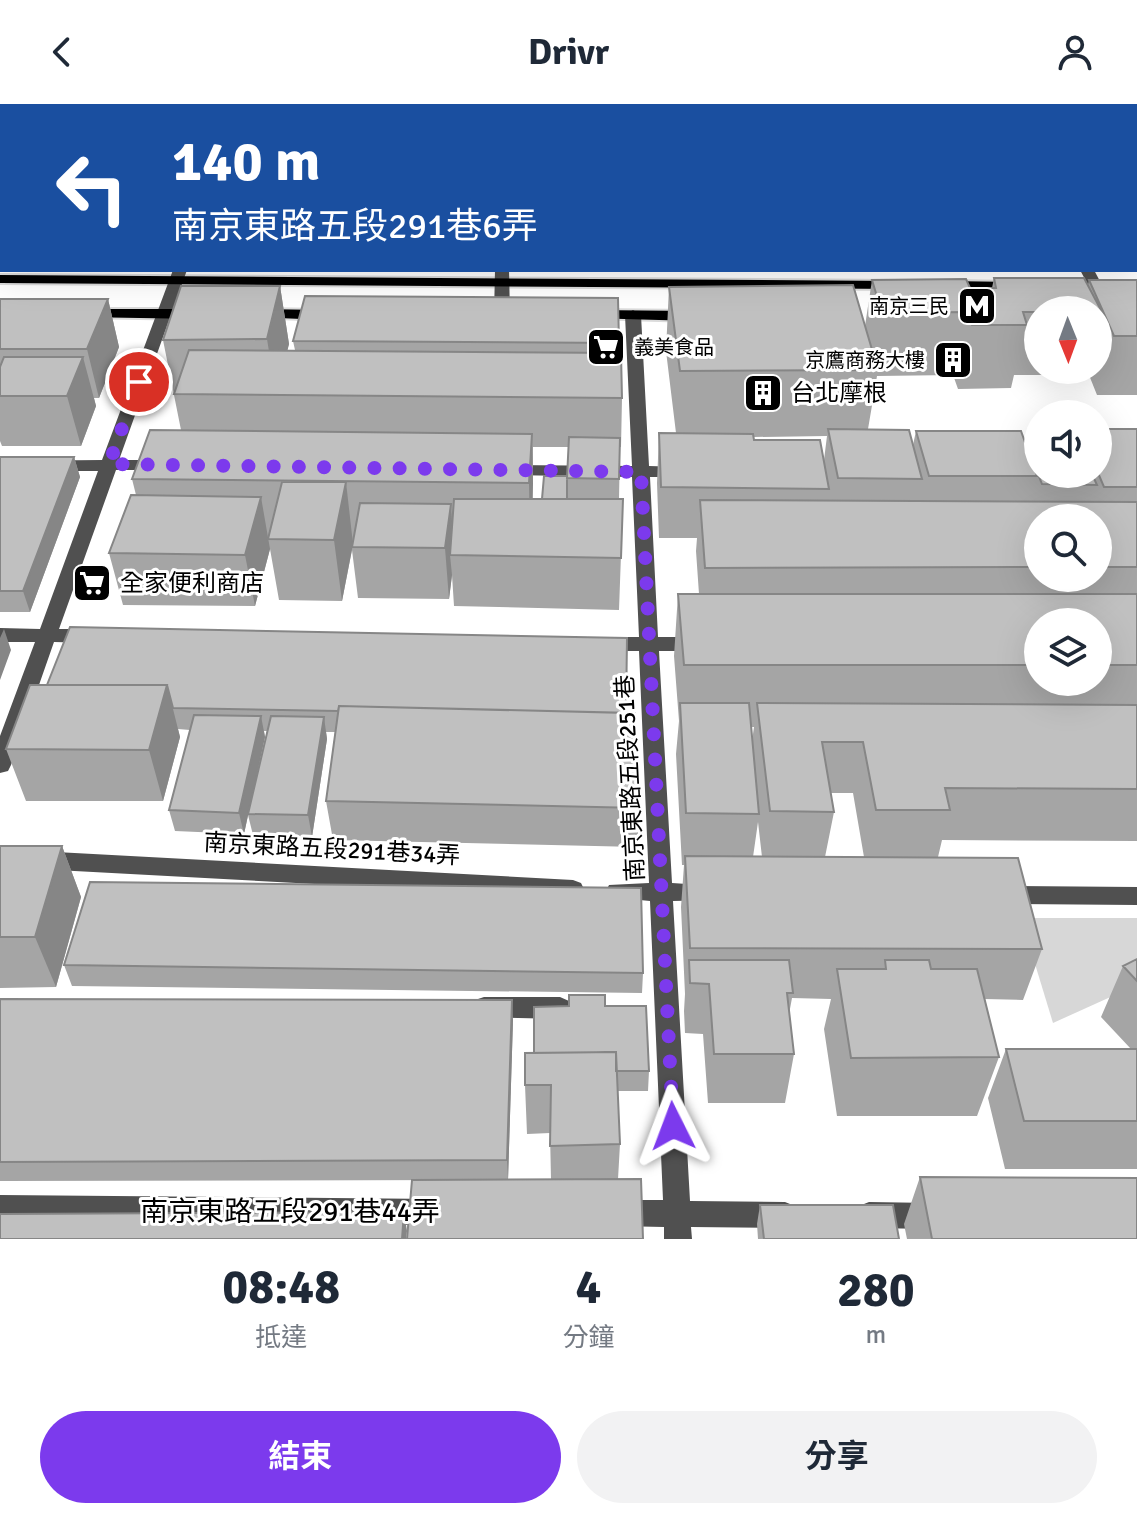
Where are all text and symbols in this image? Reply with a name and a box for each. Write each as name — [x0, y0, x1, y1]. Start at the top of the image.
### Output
icon: back — [40, 30, 84, 74]
text: Drivr — [528, 30, 609, 75]
icon: person — [1053, 30, 1097, 74]
text: 140 m — [172, 127, 320, 196]
icon: left — [40, 136, 144, 240]
text: 南京東路五段291巷6弄 — [172, 204, 538, 249]
metro station icon: 南京三民 — [956, 285, 998, 327]
place label: 南京三民 — [869, 294, 949, 319]
north arrow — [1024, 296, 1112, 384]
map controls — [1024, 296, 1112, 696]
supermarket icon: 義美食品 — [585, 326, 627, 368]
place label: 義美食品 — [634, 335, 714, 360]
building icon: 京鷹商務大樓 — [932, 339, 974, 381]
pin — [105, 348, 173, 416]
place label: 京鷹商務大樓 — [805, 348, 925, 373]
icon: arrive — [117, 360, 161, 404]
building icon: 台北摩根 — [742, 372, 784, 414]
place label: 台北摩根 — [791, 378, 887, 408]
button: sound — [1024, 400, 1112, 488]
button: search — [1024, 504, 1112, 592]
supermarket icon: 全家便利商店 — [71, 562, 113, 604]
place label: 全家便利商店 — [120, 568, 264, 598]
button: layers — [1024, 608, 1112, 696]
street label: 南京東路五段251巷 — [610, 674, 650, 882]
street label: 南京東路五段291巷34弄 — [203, 827, 461, 871]
position arrow — [631, 1084, 715, 1168]
street label: 南京東路五段291巷44弄 — [140, 1195, 440, 1229]
text: 08:48 — [222, 1258, 340, 1317]
text: 4 — [576, 1258, 601, 1317]
text: 280 — [837, 1261, 915, 1320]
text: m — [865, 1319, 886, 1351]
text: 抵達 — [255, 1322, 307, 1354]
text: 分鐘 — [563, 1322, 615, 1354]
button: 結束 — [40, 1411, 561, 1503]
button: 分享 — [577, 1411, 1097, 1503]

